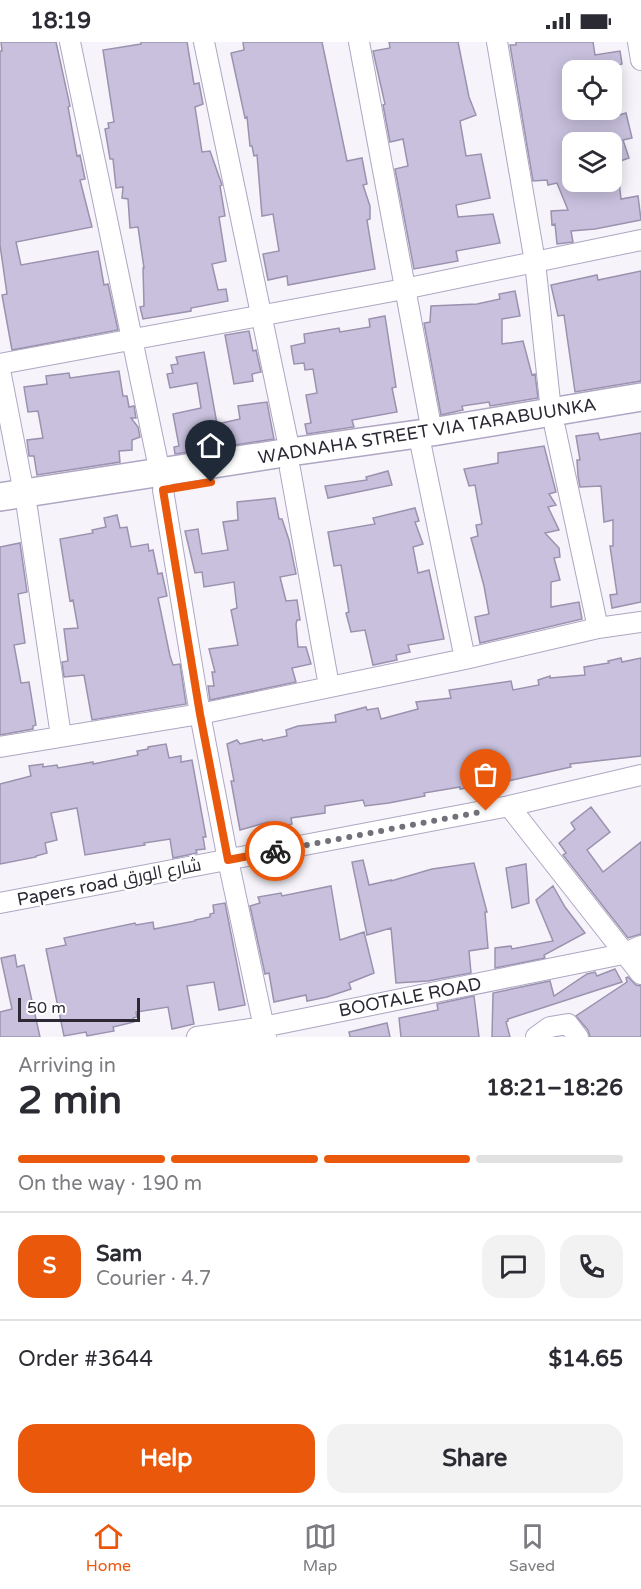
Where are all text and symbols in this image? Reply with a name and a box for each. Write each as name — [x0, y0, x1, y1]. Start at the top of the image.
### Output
text: 18:19 — [30, 8, 91, 34]
map controls — [562, 60, 622, 192]
button: locate — [562, 60, 622, 120]
button: layers — [562, 132, 622, 192]
street label: WADNAHA STREET VIA TARABUUNKA — [256, 393, 598, 469]
pin — [185, 420, 236, 482]
icon: home — [194, 429, 227, 462]
pin — [460, 749, 511, 811]
icon: bag — [469, 758, 502, 791]
courier — [245, 821, 305, 881]
icon: bike — [259, 835, 292, 868]
street label: Papers road شارع الورق — [15, 853, 203, 912]
street label: BOOTALE ROAD — [337, 972, 483, 1022]
scale bar — [18, 995, 140, 1022]
text: 50 m — [27, 998, 66, 1018]
text: Arriving in — [18, 1054, 116, 1078]
text: 18:21–18:26 — [486, 1075, 623, 1101]
text: 2 min — [18, 1077, 122, 1124]
text: On the way · 190 m — [18, 1172, 202, 1196]
button: chat — [482, 1235, 545, 1298]
button: phone — [560, 1235, 623, 1298]
text: Sam — [96, 1241, 142, 1267]
text: S — [43, 1253, 56, 1279]
text: Courier · 4.7 — [96, 1267, 211, 1291]
text: Order #3644 — [18, 1346, 153, 1372]
text: $14.65 — [548, 1346, 623, 1372]
button: Help — [18, 1424, 315, 1493]
button: Share — [327, 1424, 623, 1493]
tab: Home — [86, 1520, 131, 1576]
tab: Map — [303, 1520, 337, 1576]
tab: Saved — [509, 1520, 555, 1576]

